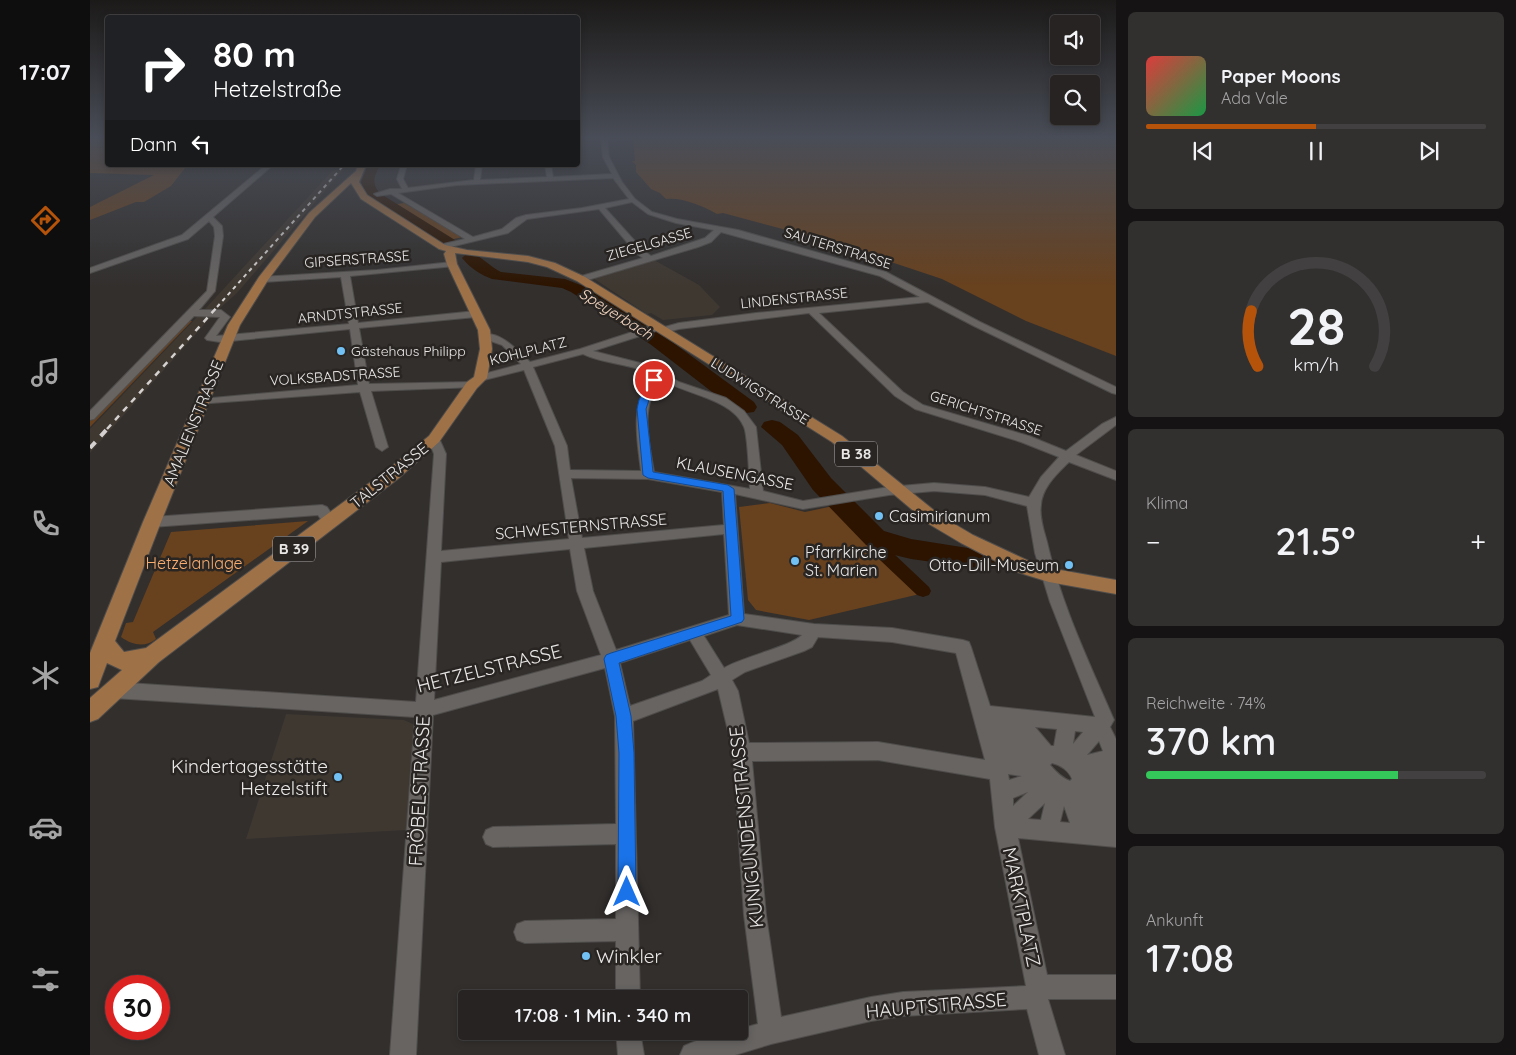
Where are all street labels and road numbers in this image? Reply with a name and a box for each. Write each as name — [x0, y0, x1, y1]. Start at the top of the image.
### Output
street label: ZIEGELGASSE — [604, 223, 694, 265]
street label: SAUTERSTRASSE — [782, 223, 894, 273]
street label: GIPSERSTRASSE — [304, 246, 410, 272]
street label: LINDENSTRASSE — [739, 283, 849, 313]
street label: ARNDTSTRASSE — [297, 299, 403, 327]
street label: KOHLPLATZ — [488, 333, 568, 369]
street label: LUDWIGSTRASSE — [708, 354, 812, 428]
street label: AMALIENSTRASSE — [159, 357, 227, 489]
street label: VOLKSBADSTRASSE — [269, 362, 401, 390]
street label: GERICHTSTRASSE — [928, 386, 1044, 440]
street label: TALSTRASSE — [346, 437, 432, 513]
road number: B 38 — [835, 442, 877, 466]
street label: KLAUSENGASSE — [675, 452, 795, 494]
street label: SCHWESTERNSTRASSE — [494, 509, 668, 543]
road number: B 39 — [273, 536, 315, 562]
street label: HETZELSTRASSE — [414, 638, 564, 698]
street label: FRÖBELSTRASSE — [403, 715, 435, 867]
street label: KUNIGUNDENSTRASSE — [723, 725, 769, 929]
street label: MARKTPLATZ — [998, 845, 1046, 969]
street label: HAUPTSTRASSE — [864, 987, 1008, 1023]

